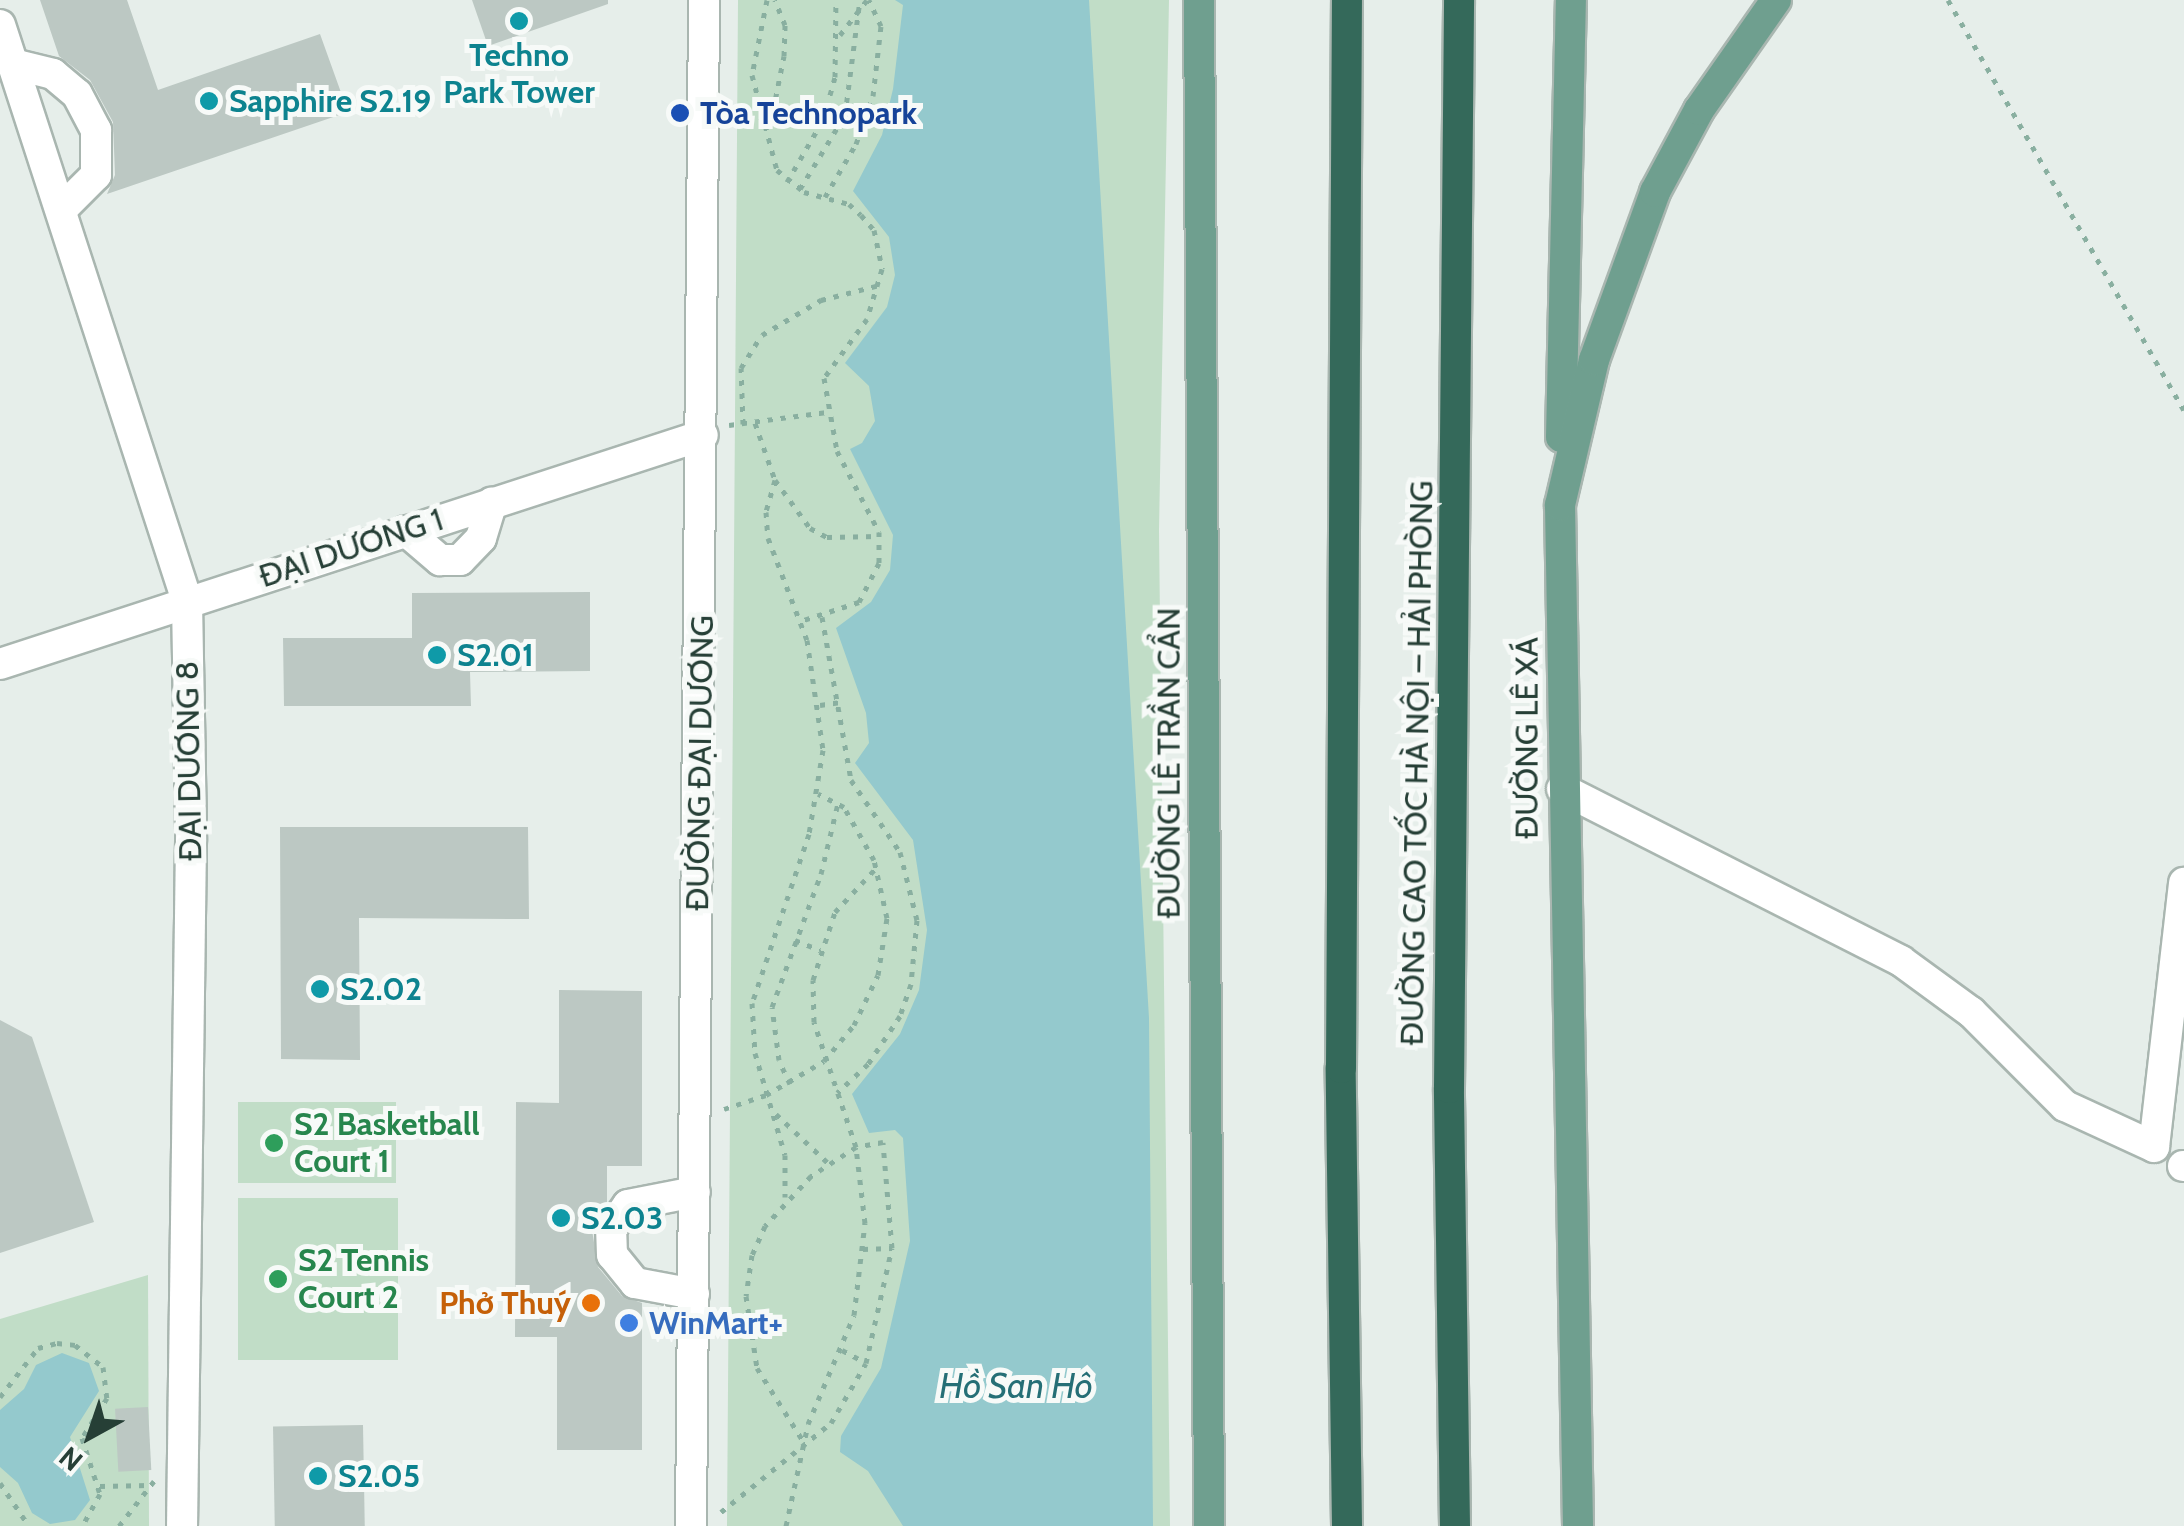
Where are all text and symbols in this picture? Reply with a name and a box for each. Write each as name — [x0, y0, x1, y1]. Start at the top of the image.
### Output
marker: Techno Park Tower — [508, 10, 530, 32]
place label: Techno Park Tower — [443, 37, 595, 112]
place label: Sapphire S2.19 — [229, 82, 431, 120]
marker: Sapphire S2.19 — [198, 90, 220, 112]
place label: Tòa Technopark — [700, 94, 917, 132]
marker: Tòa Technopark — [669, 102, 691, 124]
street label: ĐƯỜNG CAO TỐC HÀ NỘI – HẢI PHÒNG — [1393, 480, 1441, 1046]
street label: ĐẠI DƯƠNG 1 — [254, 500, 448, 596]
street label: ĐƯỜNG LÊ TRẦN CẨN — [1150, 607, 1188, 919]
street label: ĐƯỜNG ĐẠI DƯƠNG — [678, 615, 722, 911]
place label: S2.01 — [457, 636, 534, 674]
street label: ĐƯỜNG LÊ XÁ — [1508, 637, 1546, 839]
marker: S2.01 — [426, 644, 448, 666]
street label: ĐẠI DƯƠNG 8 — [168, 661, 210, 861]
place label: S2.02 — [340, 970, 422, 1008]
marker: S2.02 — [309, 978, 331, 1000]
place label: S2 Basketball Court 1 — [294, 1106, 480, 1181]
marker: S2 Basketball Court 1 — [263, 1132, 285, 1154]
place label: S2.03 — [581, 1199, 663, 1237]
marker: S2.03 — [550, 1207, 572, 1229]
place label: S2 Tennis Court 2 — [298, 1242, 429, 1317]
marker: S2 Tennis Court 2 — [267, 1268, 289, 1290]
place label: Phở Thuý — [439, 1284, 571, 1322]
marker: Phở Thuý — [580, 1292, 602, 1314]
place label: WinMart+ — [649, 1304, 783, 1342]
marker: WinMart+ — [618, 1312, 640, 1334]
water label: Hồ San Hô — [939, 1365, 1093, 1407]
north arrow — [40, 1386, 140, 1486]
text: N — [52, 1440, 89, 1478]
place label: S2.05 — [338, 1457, 420, 1495]
marker: S2.05 — [307, 1465, 329, 1487]

